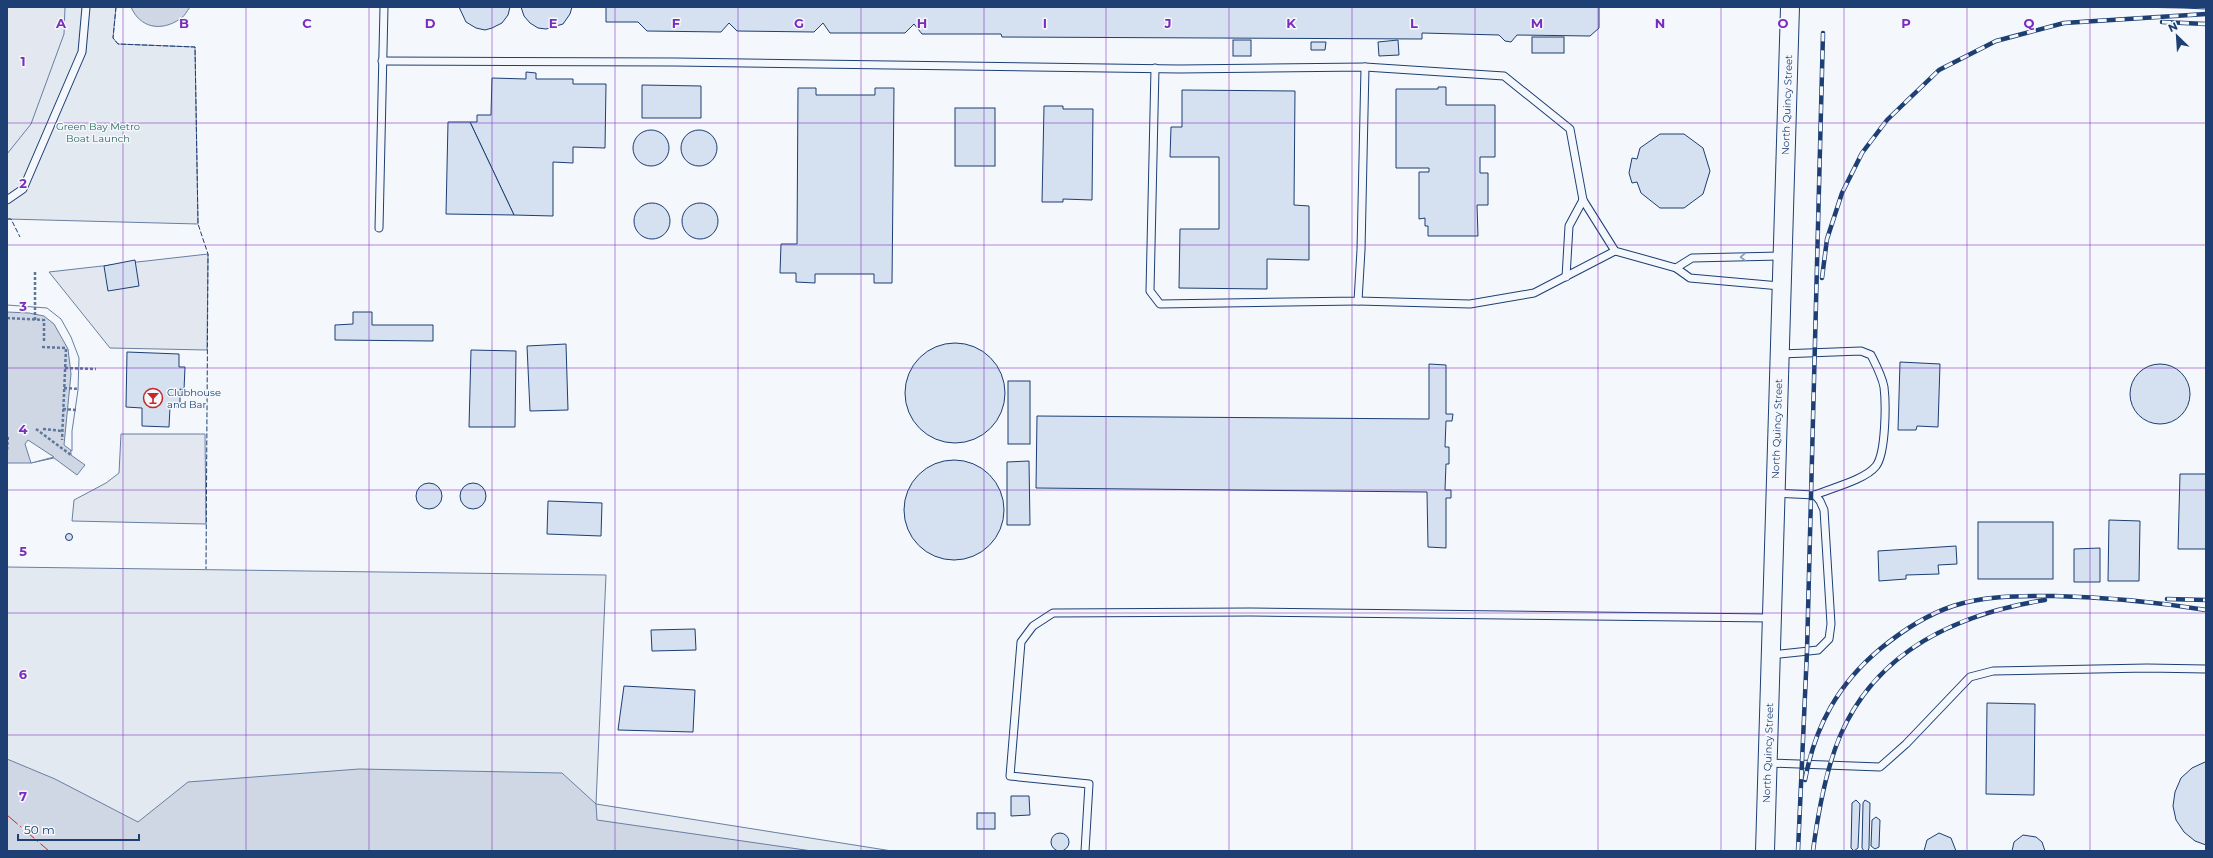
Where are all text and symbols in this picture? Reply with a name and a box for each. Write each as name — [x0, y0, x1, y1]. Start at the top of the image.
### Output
text: A — [55, 15, 67, 31]
text: B — [179, 15, 189, 31]
text: C — [302, 15, 312, 31]
text: D — [425, 15, 436, 31]
text: E — [549, 15, 558, 31]
text: F — [672, 15, 680, 31]
text: G — [794, 15, 804, 31]
text: H — [917, 15, 927, 31]
text: I — [1043, 15, 1047, 31]
text: J — [1163, 15, 1172, 31]
text: K — [1286, 15, 1296, 31]
text: L — [1410, 15, 1418, 31]
text: M — [1531, 15, 1543, 31]
text: N — [1655, 15, 1665, 31]
text: O — [1778, 15, 1789, 31]
text: P — [1901, 15, 1911, 31]
text: Q — [2024, 15, 2035, 31]
north arrow — [2157, 16, 2197, 56]
text: N — [2166, 19, 2180, 35]
text: 1 — [20, 53, 26, 69]
street label: North Quincy Street — [1779, 55, 1795, 155]
park label: Green Bay Metro Boat Launch — [56, 120, 140, 145]
text: 2 — [19, 175, 27, 191]
one-way arrow — [1740, 253, 1746, 261]
text: 3 — [18, 298, 27, 314]
street label: North Quincy Street — [1769, 379, 1785, 479]
place label: Clubhouse and Bar — [167, 386, 221, 411]
bar icon: Clubhouse and Bar — [142, 387, 164, 409]
text: 4 — [19, 421, 28, 437]
text: 5 — [19, 543, 27, 559]
text: 6 — [19, 666, 28, 682]
street label: North Quincy Street — [1760, 703, 1776, 803]
text: 7 — [19, 788, 27, 804]
scale bar — [18, 816, 139, 842]
text: 50 m — [24, 822, 55, 837]

